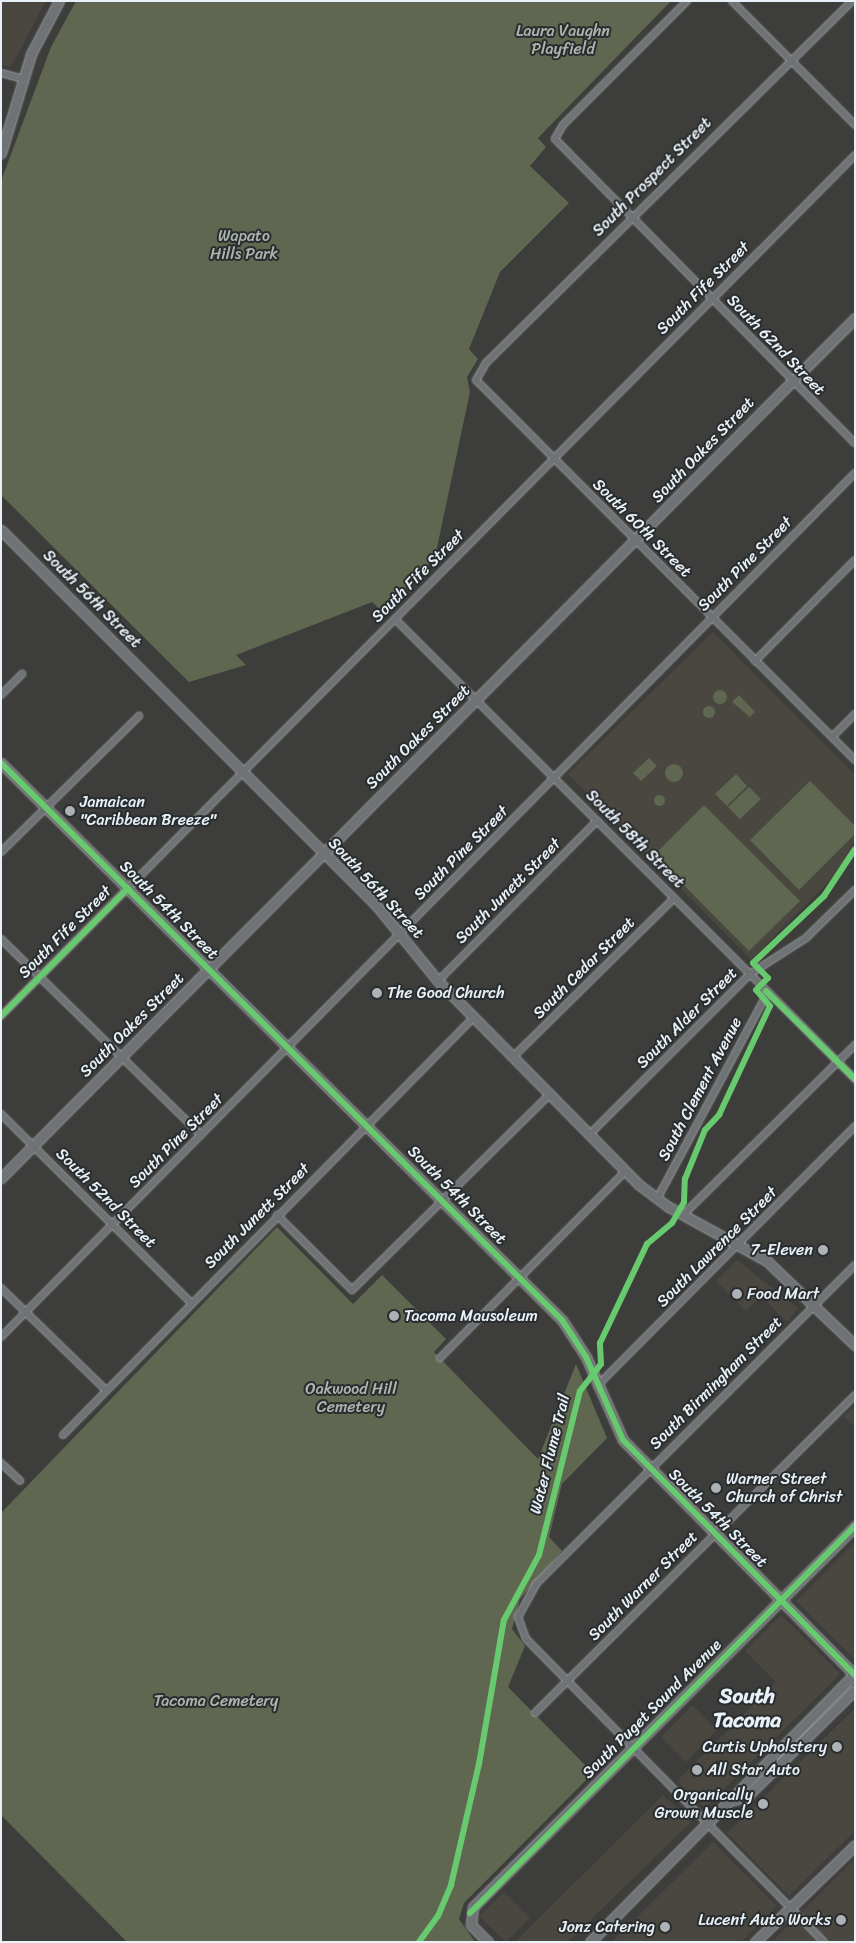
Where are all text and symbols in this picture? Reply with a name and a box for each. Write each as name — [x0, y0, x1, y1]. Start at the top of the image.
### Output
park label: Laura Vaughn Playfield — [517, 21, 609, 59]
street label: South Prospect Street — [589, 114, 715, 240]
park label: Wapato Hills Park — [210, 226, 278, 264]
street label: South Fife Street — [652, 237, 754, 339]
street label: South 62nd Street — [723, 291, 829, 399]
street label: South Oakes Street — [648, 393, 758, 507]
street label: South 60th Street — [589, 475, 695, 581]
street label: South Pine Street — [693, 512, 797, 616]
street label: South Fife Street — [367, 525, 469, 627]
street label: South 56th Street — [39, 546, 145, 652]
street label: South Oakes Street — [362, 681, 474, 793]
street label: South 58th Street — [582, 786, 688, 892]
place label: Jamaican "Caribbean Breeze" — [80, 792, 216, 830]
street label: South Pine Street — [409, 801, 513, 905]
marker: Jamaican "Caribbean Breeze" — [64, 805, 76, 817]
street label: South 56th Street — [324, 833, 428, 943]
street label: South Junett Street — [451, 834, 565, 948]
street label: South 54th Street — [116, 857, 222, 963]
street label: South Fife Street — [14, 881, 116, 983]
street label: South Cedar Street — [528, 912, 640, 1024]
street label: South Alder Street — [632, 963, 742, 1073]
street label: South Oakes Street — [76, 969, 188, 1081]
place label: The Good Church — [387, 983, 505, 1003]
marker: The Good Church — [371, 987, 383, 999]
street label: South Clement Avenue — [654, 1014, 746, 1164]
street label: South Pine Street — [124, 1089, 228, 1193]
street label: South 54th Street — [404, 1142, 510, 1248]
street label: South 52nd Street — [52, 1144, 160, 1252]
street label: South Junett Street — [200, 1159, 314, 1273]
street label: South Lawrence Street — [653, 1183, 781, 1311]
place label: 7-Eleven — [750, 1240, 813, 1260]
marker: 7-Eleven — [817, 1244, 829, 1256]
place label: Food Mart — [747, 1284, 819, 1304]
marker: Food Mart — [731, 1288, 743, 1300]
place label: Tacoma Mausoleum — [404, 1306, 539, 1326]
marker: Tacoma Mausoleum — [388, 1310, 400, 1322]
street label: South Birmingham Street — [646, 1313, 786, 1453]
park label: Oakwood Hill Cemetery — [305, 1379, 397, 1417]
street label: Water Flume Trail — [526, 1392, 574, 1516]
street label: South 54th Street — [665, 1465, 771, 1571]
place label: Warner Street Church of Christ — [726, 1469, 842, 1507]
marker: Warner Street Church of Christ — [710, 1482, 722, 1494]
street label: South Warner Street — [584, 1527, 702, 1645]
street label: South Puget Sound Avenue — [578, 1635, 726, 1783]
district label: South Tacoma — [713, 1683, 781, 1733]
park label: Tacoma Cemetery — [154, 1691, 278, 1711]
place label: Curtis Upholstery — [702, 1737, 827, 1757]
marker: Curtis Upholstery — [831, 1741, 843, 1753]
place label: All Star Auto — [707, 1760, 801, 1780]
marker: All Star Auto — [691, 1764, 703, 1776]
place label: Organically Grown Muscle — [655, 1785, 753, 1823]
marker: Organically Grown Muscle — [757, 1798, 769, 1810]
place label: Lucent Auto Works — [699, 1910, 831, 1930]
marker: Lucent Auto Works — [835, 1914, 847, 1926]
place label: Jonz Catering — [558, 1917, 655, 1937]
marker: Jonz Catering — [659, 1921, 671, 1933]

